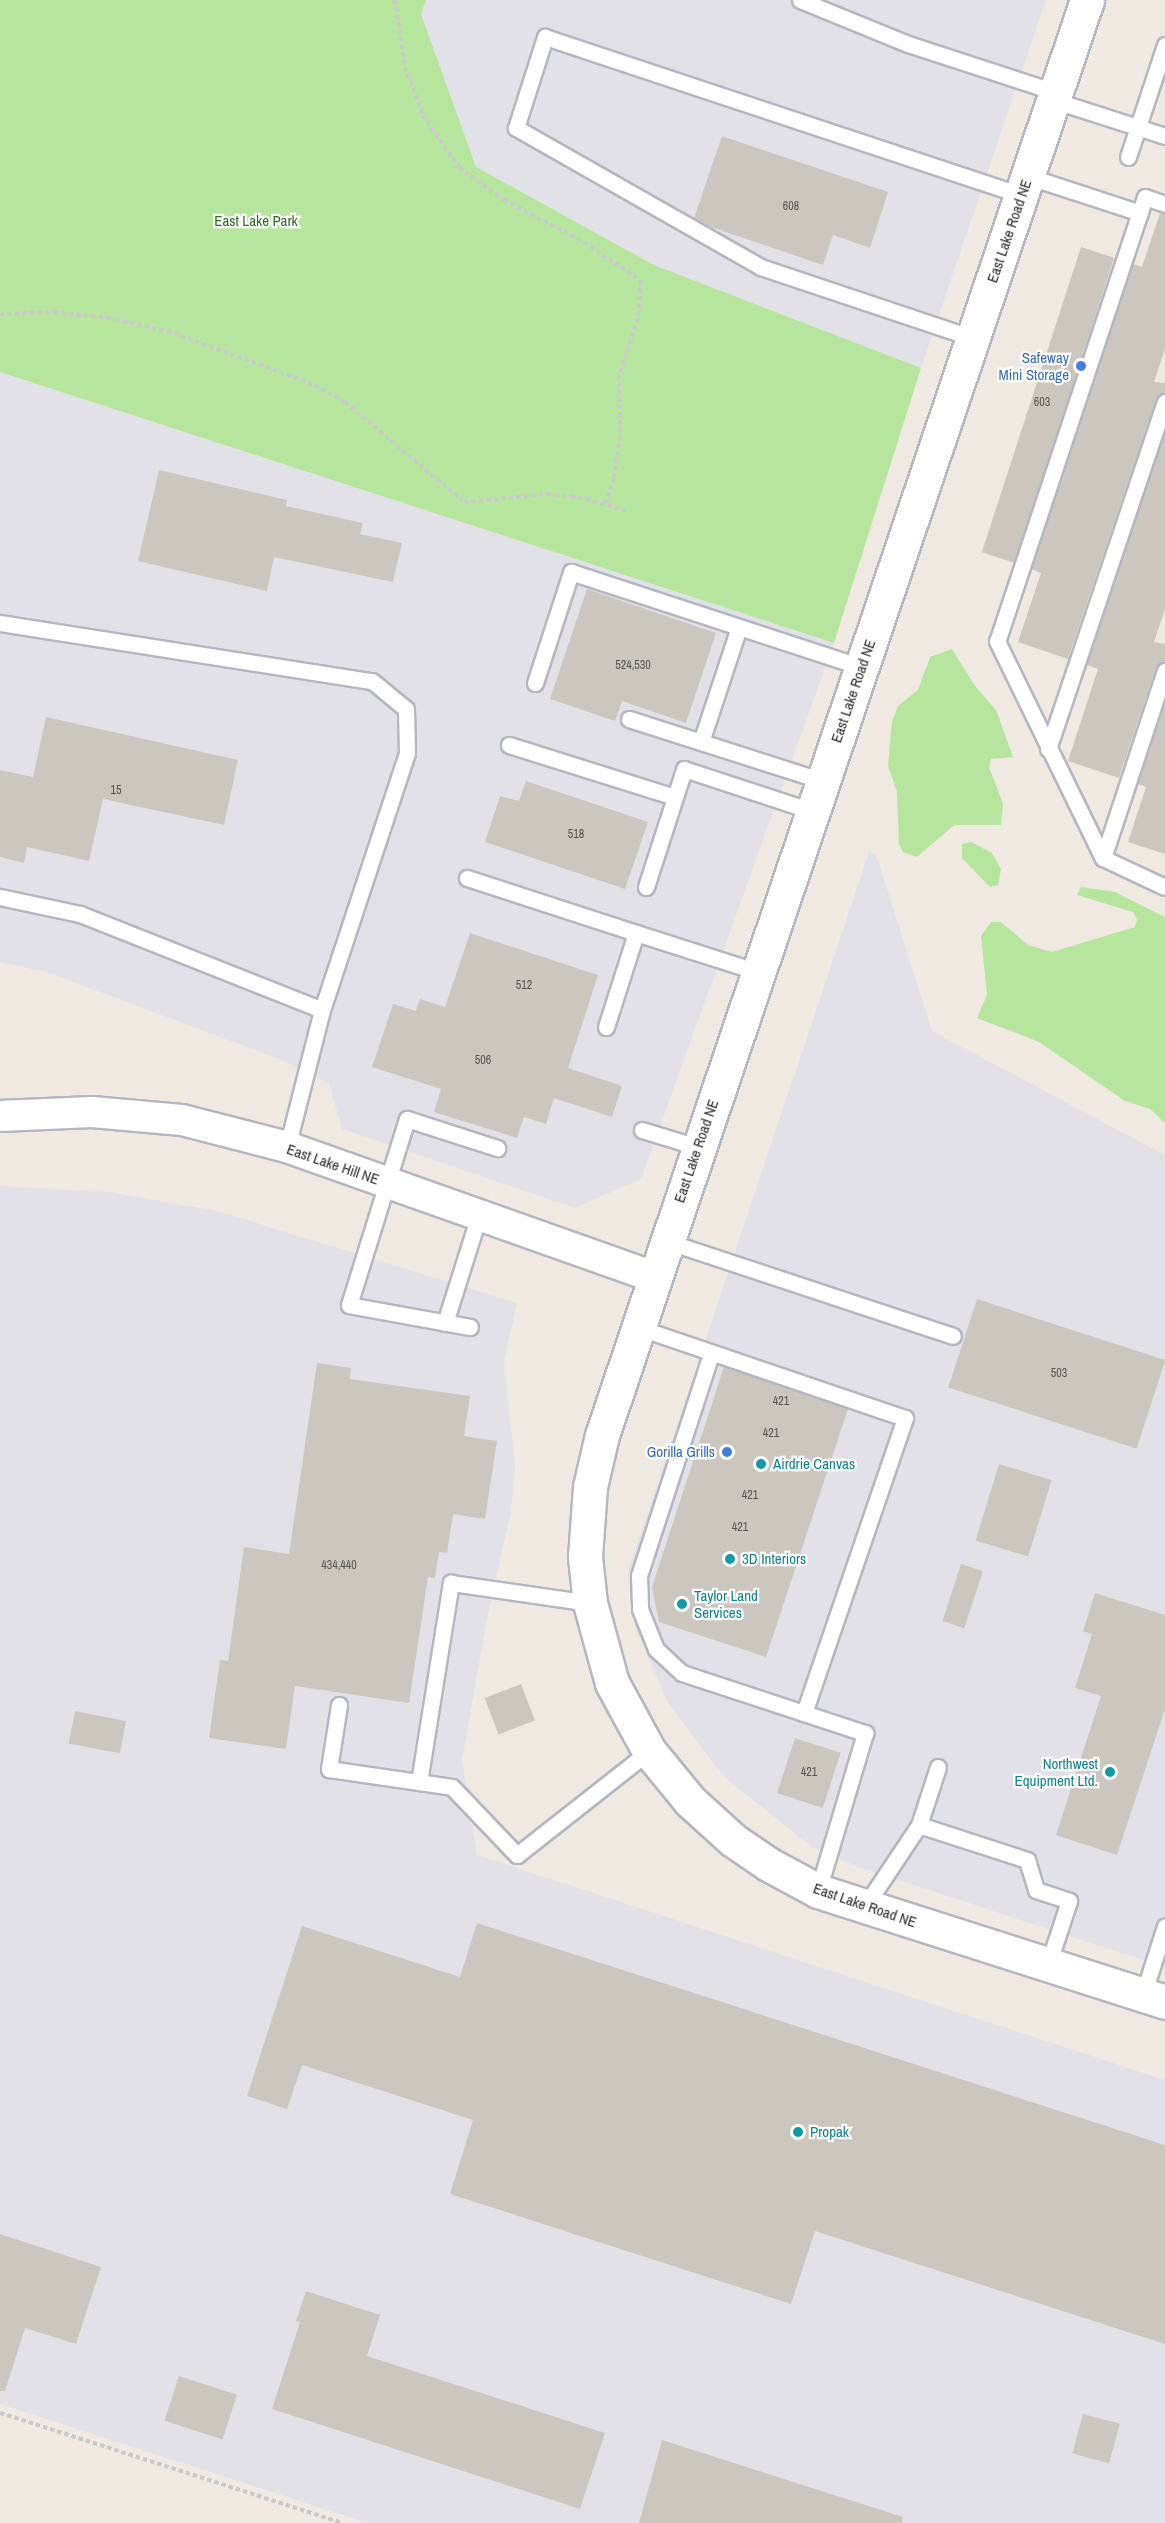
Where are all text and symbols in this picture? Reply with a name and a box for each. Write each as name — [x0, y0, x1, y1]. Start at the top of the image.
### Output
street label: East Lake Road NE — [983, 177, 1035, 285]
house number: 608 — [783, 200, 799, 214]
park label: East Lake Park — [214, 212, 298, 230]
place label: Safeway Mini Storage — [999, 348, 1069, 383]
marker: Safeway Mini Storage — [1074, 359, 1088, 373]
house number: 603 — [1034, 396, 1050, 410]
street label: East Lake Road NE — [827, 637, 879, 745]
house number: 524,530 — [615, 659, 651, 673]
house number: 15 — [111, 784, 121, 798]
house number: 518 — [568, 828, 584, 842]
house number: 512 — [516, 979, 532, 993]
house number: 506 — [475, 1054, 491, 1068]
street label: East Lake Road NE — [670, 1097, 722, 1205]
street label: East Lake Hill NE — [285, 1140, 381, 1188]
house number: 503 — [1051, 1367, 1067, 1381]
house number: 421 — [773, 1395, 789, 1409]
house number: 421 — [763, 1427, 779, 1441]
place label: Gorilla Grills — [647, 1443, 715, 1461]
marker: Gorilla Grills — [720, 1445, 734, 1459]
place label: Airdrie Canvas — [773, 1455, 855, 1473]
marker: Airdrie Canvas — [754, 1457, 768, 1471]
house number: 421 — [742, 1489, 758, 1503]
house number: 421 — [732, 1521, 748, 1535]
place label: 3D Interiors — [742, 1550, 806, 1568]
marker: 3D Interiors — [723, 1552, 737, 1566]
house number: 434,440 — [321, 1559, 357, 1573]
place label: Taylor Land Services — [694, 1586, 758, 1621]
marker: Taylor Land Services — [675, 1597, 689, 1611]
place label: Northwest Equipment Ltd. — [1015, 1754, 1098, 1789]
marker: Northwest Equipment Ltd. — [1103, 1765, 1117, 1779]
house number: 421 — [801, 1766, 817, 1780]
street label: East Lake Road NE — [811, 1879, 919, 1931]
place label: Propak — [810, 2123, 849, 2141]
marker: Propak — [791, 2125, 805, 2139]

